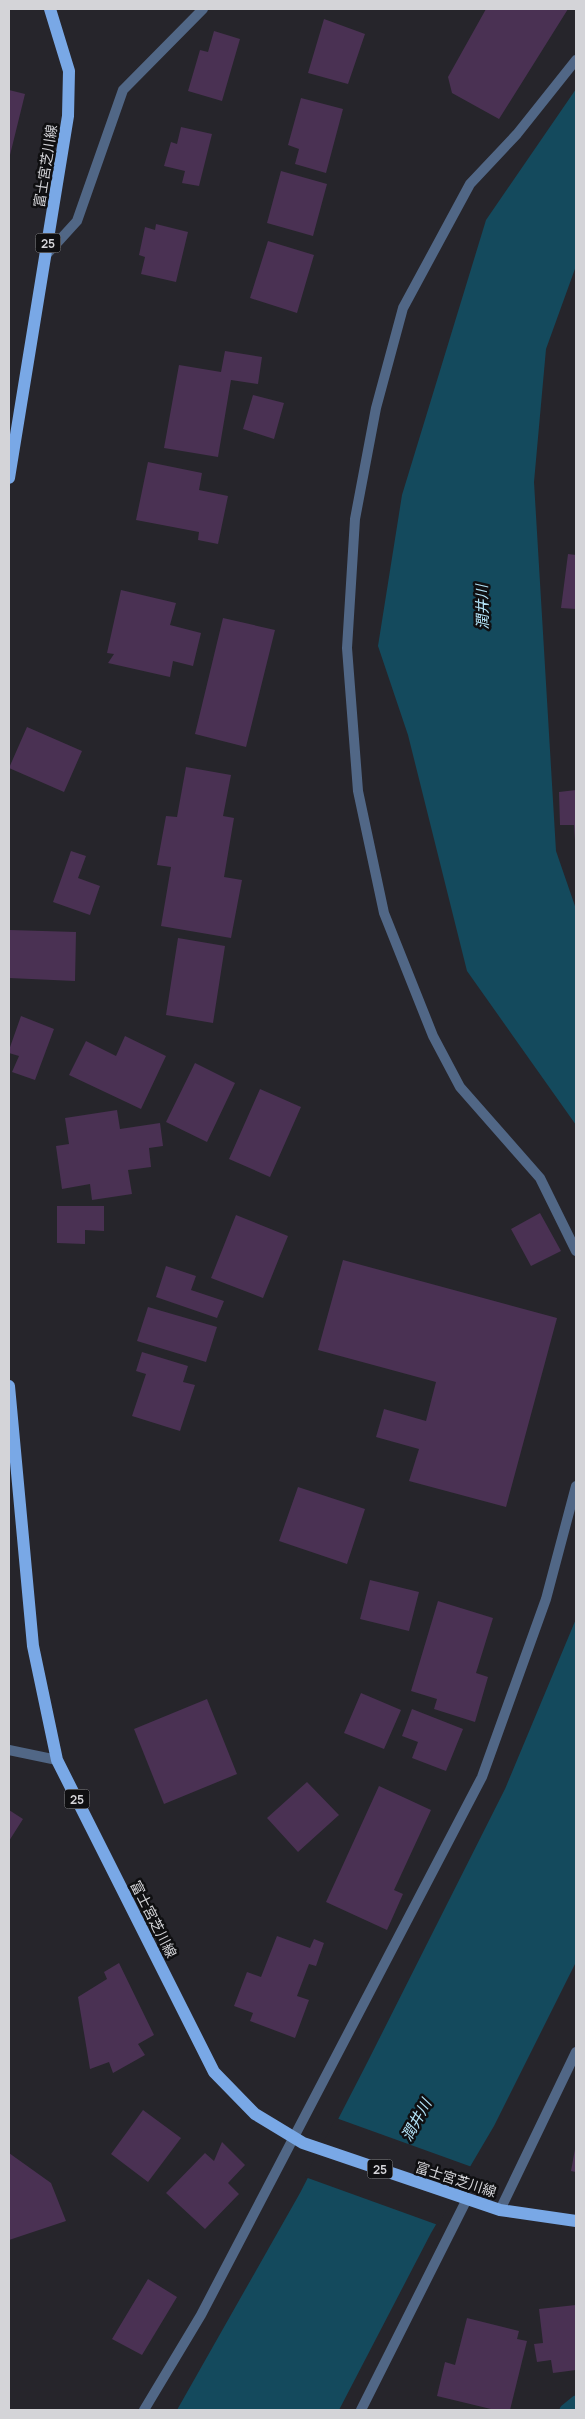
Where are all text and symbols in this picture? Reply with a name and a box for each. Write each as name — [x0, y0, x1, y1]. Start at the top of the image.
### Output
street label: 富士宮芝川線 — [29, 123, 61, 209]
road number: 25 — [36, 234, 60, 252]
water label: 潤井川 — [471, 582, 493, 630]
road number: 25 — [64, 1790, 90, 1808]
street label: 富士宮芝川線 — [126, 1877, 182, 1961]
water label: 潤井川 — [396, 2093, 437, 2145]
street label: 富士宮芝川線 — [413, 2157, 499, 2201]
road number: 25 — [368, 2160, 392, 2178]

